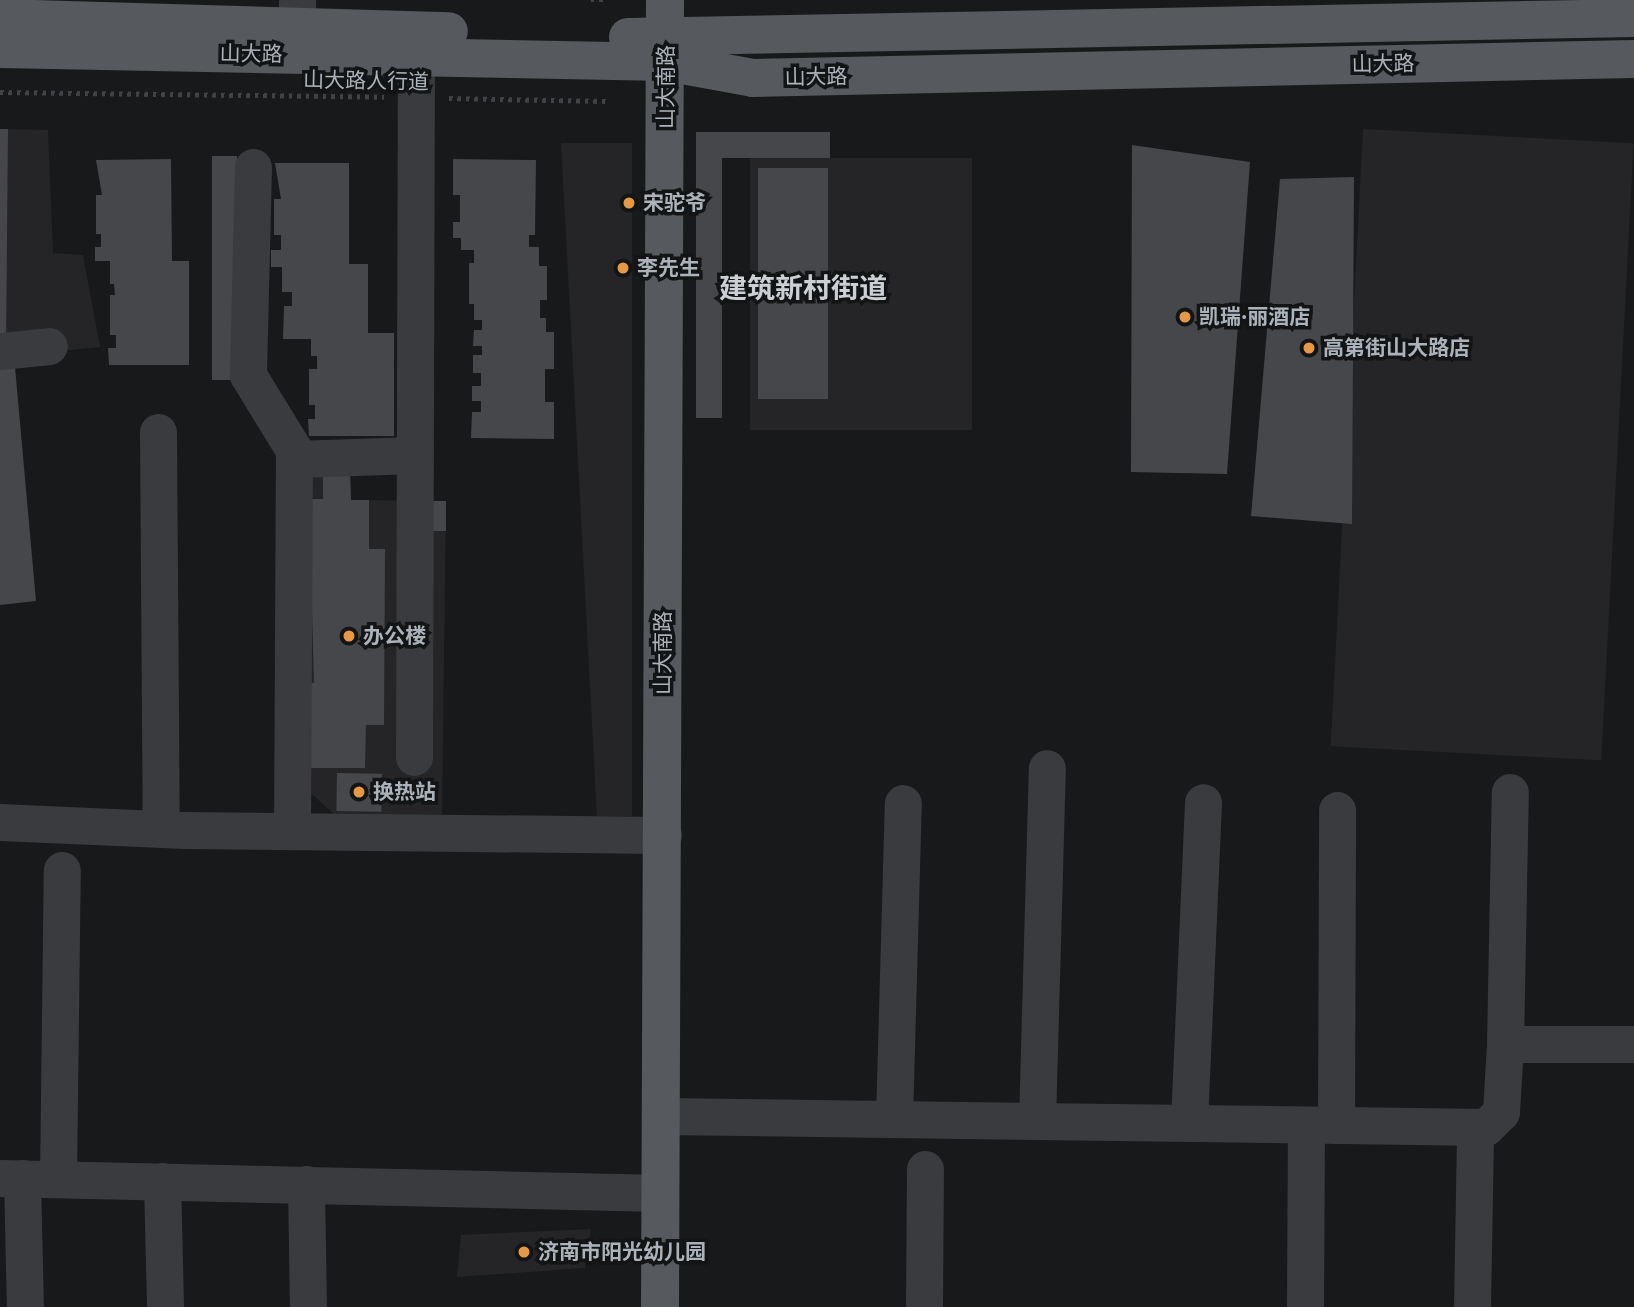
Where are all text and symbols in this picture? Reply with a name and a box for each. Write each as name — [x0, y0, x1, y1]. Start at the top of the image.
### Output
street label: 山大路 — [219, 41, 283, 67]
street label: 山大南路 — [653, 45, 679, 129]
street label: 山大路 — [1351, 51, 1415, 77]
street label: 山大路 — [784, 64, 848, 90]
street label: 山大路人行道 — [303, 67, 429, 95]
place label: 宋驼爷 — [643, 190, 706, 216]
marker: 宋驼爷 — [621, 195, 637, 211]
place label: 李先生 — [637, 255, 700, 281]
marker: 李先生 — [615, 260, 631, 276]
district label: 建筑新村街道 — [719, 272, 887, 306]
place label: 凯瑞·丽酒店 — [1199, 304, 1310, 330]
marker: 凯瑞·丽酒店 — [1177, 309, 1193, 325]
place label: 高第街山大路店 — [1323, 335, 1470, 361]
marker: 高第街山大路店 — [1301, 340, 1317, 356]
street label: 山大南路 — [650, 611, 676, 695]
place label: 办公楼 — [363, 623, 426, 649]
marker: 办公楼 — [341, 628, 357, 644]
place label: 换热站 — [373, 779, 436, 805]
marker: 换热站 — [351, 784, 367, 800]
place label: 济南市阳光幼儿园 — [538, 1239, 706, 1265]
marker: 济南市阳光幼儿园 — [516, 1244, 532, 1260]

